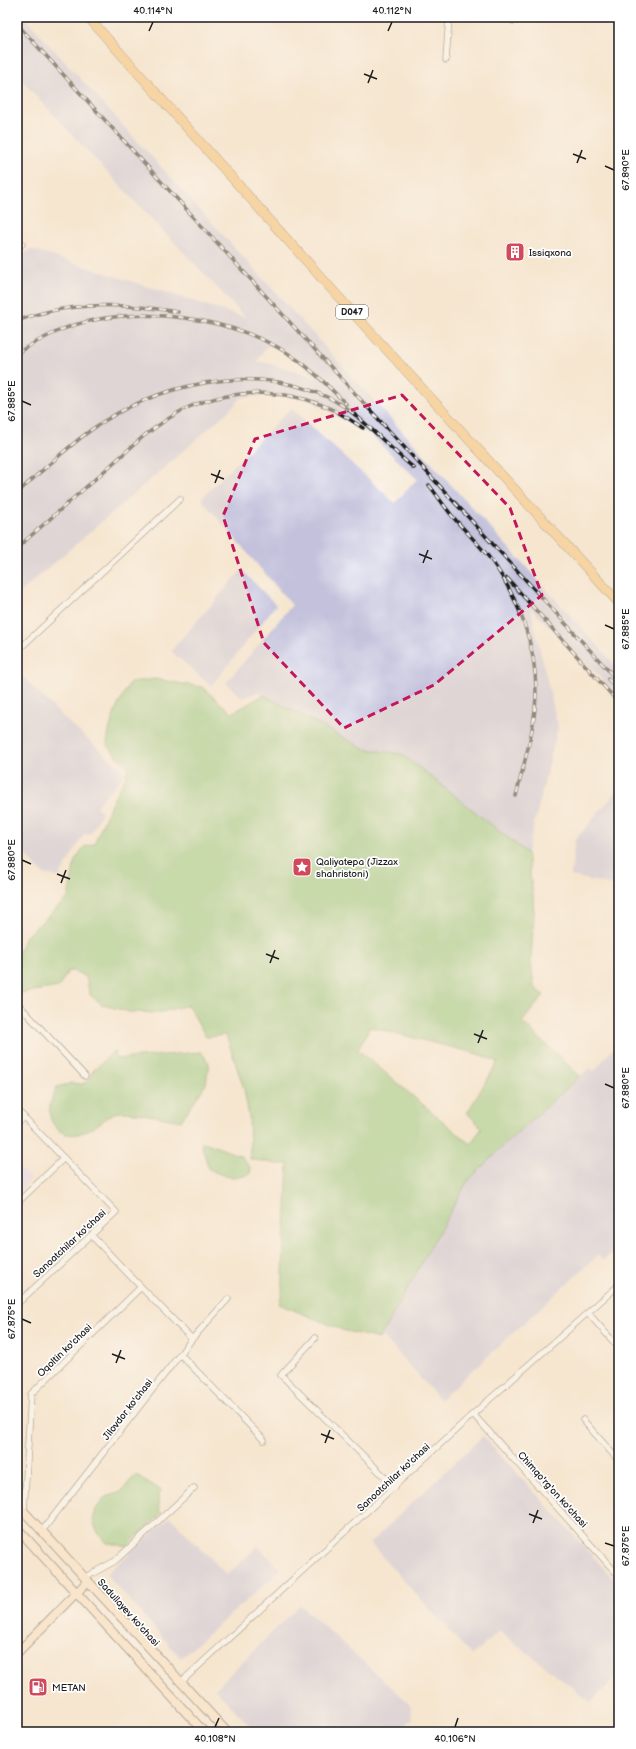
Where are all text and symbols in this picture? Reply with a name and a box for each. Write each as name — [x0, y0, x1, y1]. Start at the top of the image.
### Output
text: 40.114°N — [133, 5, 173, 17]
text: 40.112°N — [372, 5, 412, 17]
text: 67.890°E — [620, 149, 632, 191]
building icon: Issiqxona — [504, 241, 526, 263]
place label: Issiqxona — [529, 247, 572, 259]
road number: D047 — [336, 305, 368, 319]
text: 67.885°E — [6, 380, 18, 422]
text: 67.885°E — [620, 608, 632, 650]
text: 67.880°E — [6, 839, 18, 881]
place icon: Qaliyatepa (Jizzax shahristoni) — [291, 856, 313, 878]
place label: Qaliyatepa (Jizzax shahristoni) — [316, 856, 398, 880]
text: 67.880°E — [620, 1067, 632, 1109]
street label: Sanoatchilar ko'chasi — [31, 1207, 108, 1280]
text: 67.875°E — [6, 1298, 18, 1339]
street label: Oqoltin ko'chasi — [35, 1322, 94, 1380]
street label: Jilovdor ko'chasi — [100, 1377, 155, 1443]
street label: Sanoatchilar ko'chasi — [355, 1441, 432, 1514]
street label: Chimqo'rg'on ko'chasi — [515, 1449, 590, 1530]
text: 67.875°E — [620, 1525, 632, 1566]
street label: Sadullayev ko'chasi — [95, 1577, 162, 1649]
fuel station icon: METAN — [27, 1676, 49, 1698]
place label: METAN — [52, 1682, 86, 1694]
text: 40.108°N — [194, 1733, 236, 1745]
text: 40.106°N — [434, 1733, 476, 1745]

